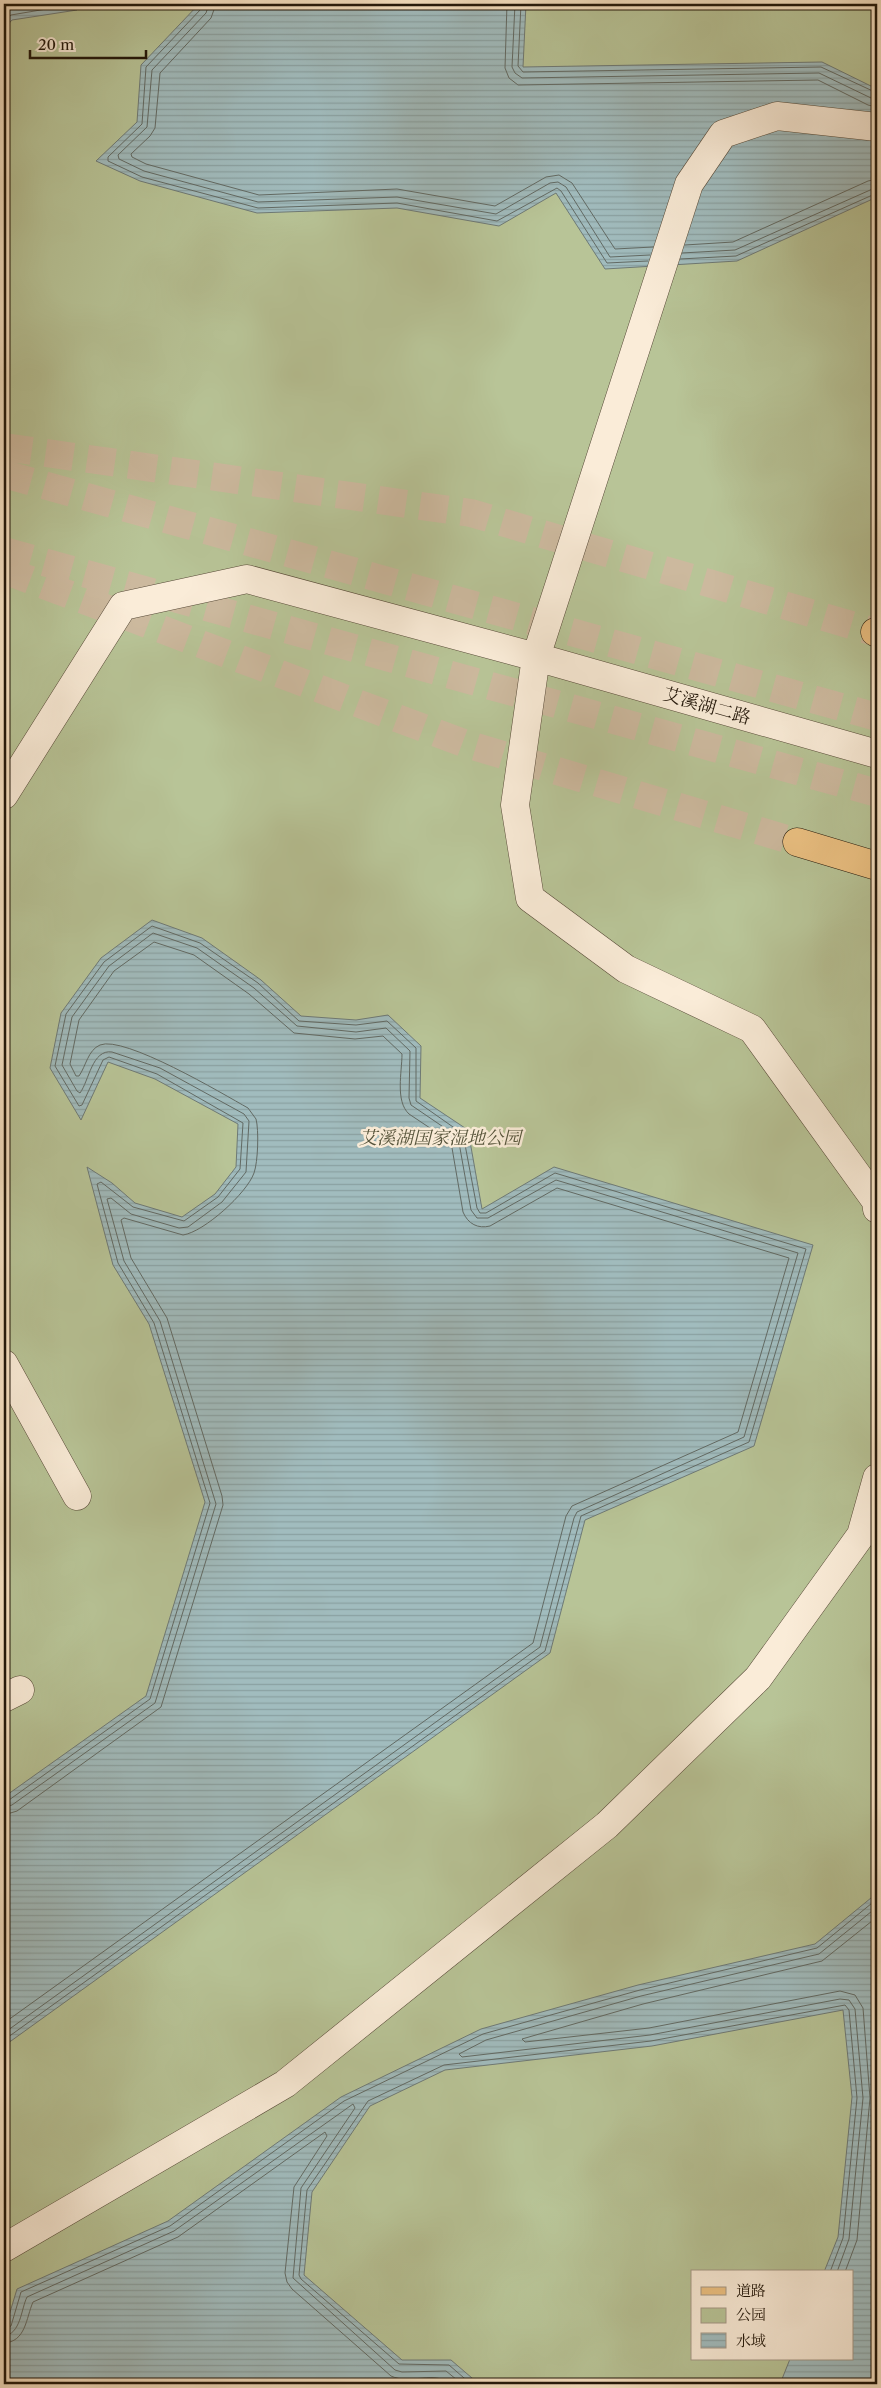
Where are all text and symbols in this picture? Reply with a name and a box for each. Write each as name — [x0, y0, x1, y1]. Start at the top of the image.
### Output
scale bar — [30, 28, 146, 60]
text: 20 m — [38, 35, 74, 54]
street label: 艾溪湖二路 — [661, 683, 753, 729]
park label: 艾溪湖国家湿地公园 — [359, 1127, 524, 1149]
legend — [691, 2270, 854, 2360]
text: 道路 — [736, 2281, 766, 2300]
text: 公园 — [736, 2305, 766, 2324]
text: 水域 — [736, 2331, 766, 2350]

